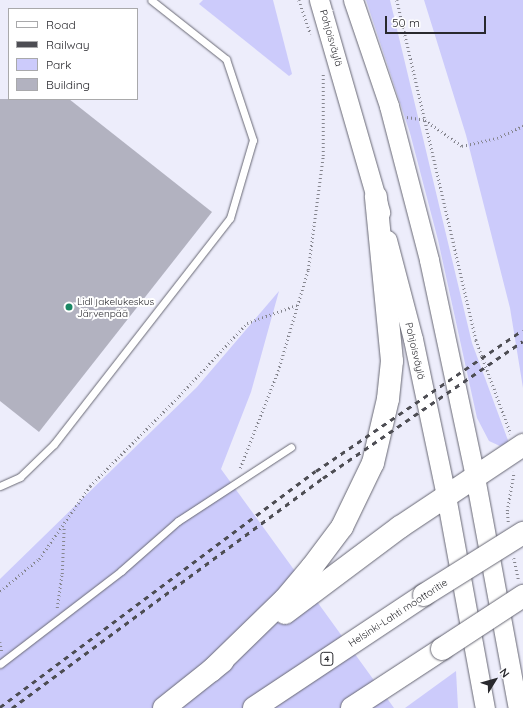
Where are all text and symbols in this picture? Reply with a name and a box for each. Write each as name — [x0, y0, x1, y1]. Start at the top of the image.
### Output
legend — [8, 8, 138, 100]
street label: Pohjoisväylä — [317, 8, 345, 68]
scale bar — [387, 8, 488, 34]
text: 50 m — [392, 15, 420, 30]
text: Road — [46, 17, 76, 32]
text: Railway — [46, 37, 90, 52]
text: Park — [46, 57, 71, 72]
text: Building — [46, 77, 90, 92]
place label: Lidl jakelukeskus Järvenpää — [77, 295, 154, 318]
marker: Lidl jakelukeskus Järvenpää — [64, 302, 74, 312]
street label: Pohjoisväylä — [403, 321, 427, 381]
street label: Helsinki-Lahti moottoritie — [346, 576, 450, 650]
road number: 4 — [320, 652, 334, 666]
north arrow — [475, 660, 515, 700]
text: N — [497, 665, 513, 680]

